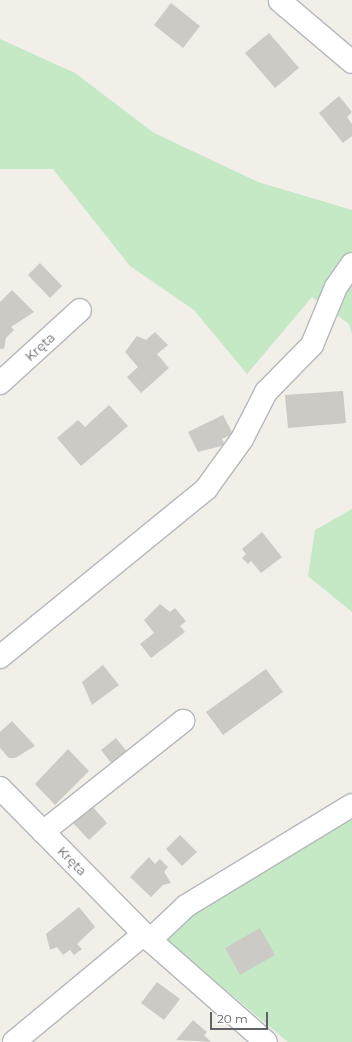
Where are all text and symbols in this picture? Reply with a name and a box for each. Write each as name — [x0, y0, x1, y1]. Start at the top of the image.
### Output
street label: Kręta — [22, 330, 58, 364]
street label: Kręta — [54, 843, 90, 879]
scale bar — [212, 1004, 270, 1030]
text: 20 m — [217, 1011, 248, 1026]

